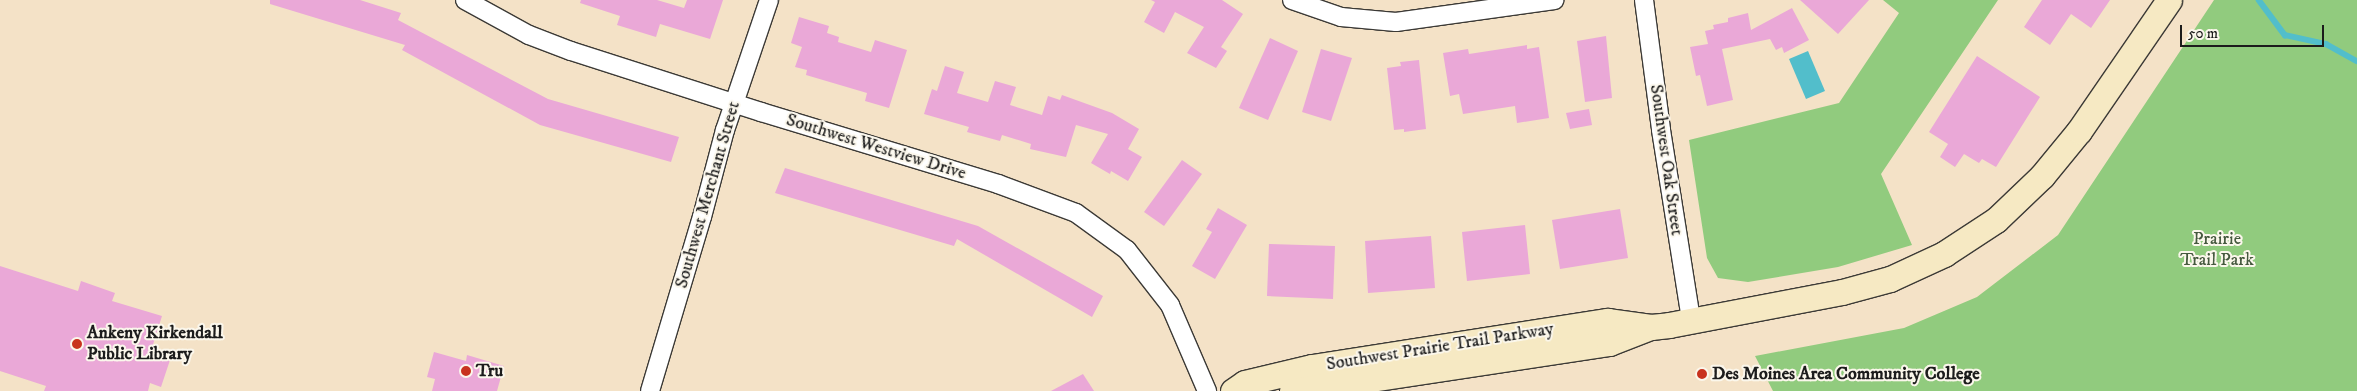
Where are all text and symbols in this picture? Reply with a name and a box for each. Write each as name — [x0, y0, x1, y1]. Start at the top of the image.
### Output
scale bar — [2182, 15, 2326, 47]
text: 50 m — [2188, 24, 2218, 43]
street label: Southwest Oak Street — [1645, 83, 1687, 237]
street label: Southwest Merchant Street — [671, 99, 745, 291]
street label: Southwest Westview Drive — [784, 109, 968, 185]
park label: Prairie Trail Park — [2180, 229, 2254, 272]
street label: Southwest Prairie Trail Parkway — [1325, 318, 1555, 376]
place label: Ankeny Kirkendall Public Library — [87, 323, 223, 366]
marker: Ankeny Kirkendall Public Library — [71, 338, 83, 350]
place label: Tru — [476, 360, 503, 382]
place label: Des Moines Area Community College — [1712, 363, 1980, 385]
marker: Tru — [460, 365, 472, 377]
marker: Des Moines Area Community College — [1696, 368, 1708, 380]

